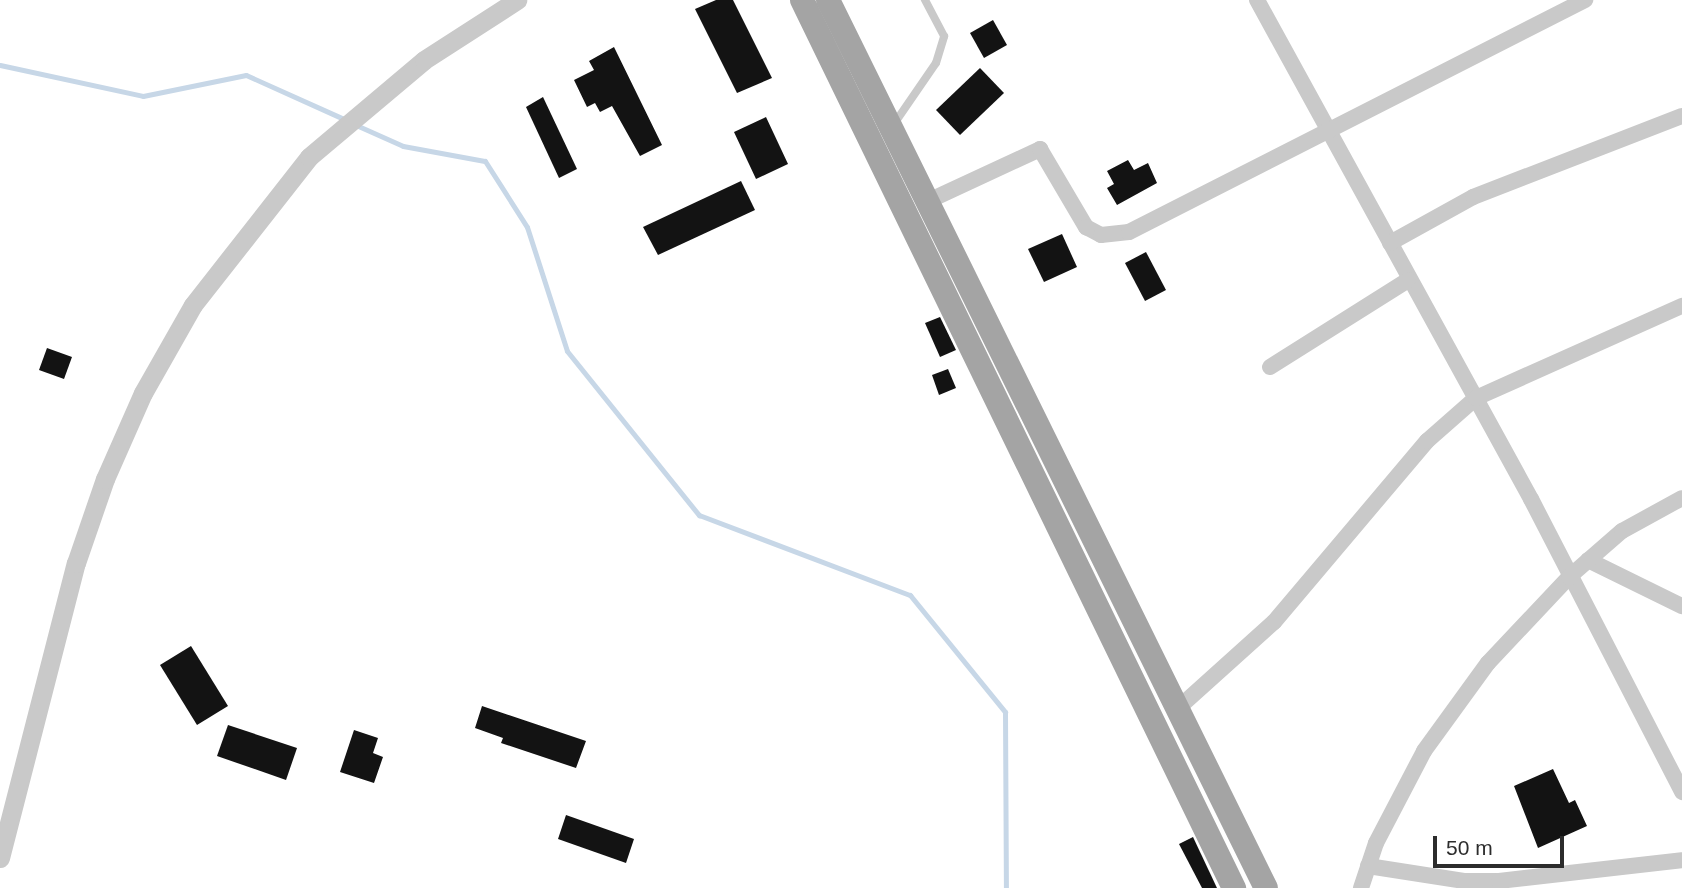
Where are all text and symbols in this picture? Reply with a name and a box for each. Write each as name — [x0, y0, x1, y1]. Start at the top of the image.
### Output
scale bar — [1437, 822, 1568, 866]
text: 50 m — [1446, 836, 1493, 859]

